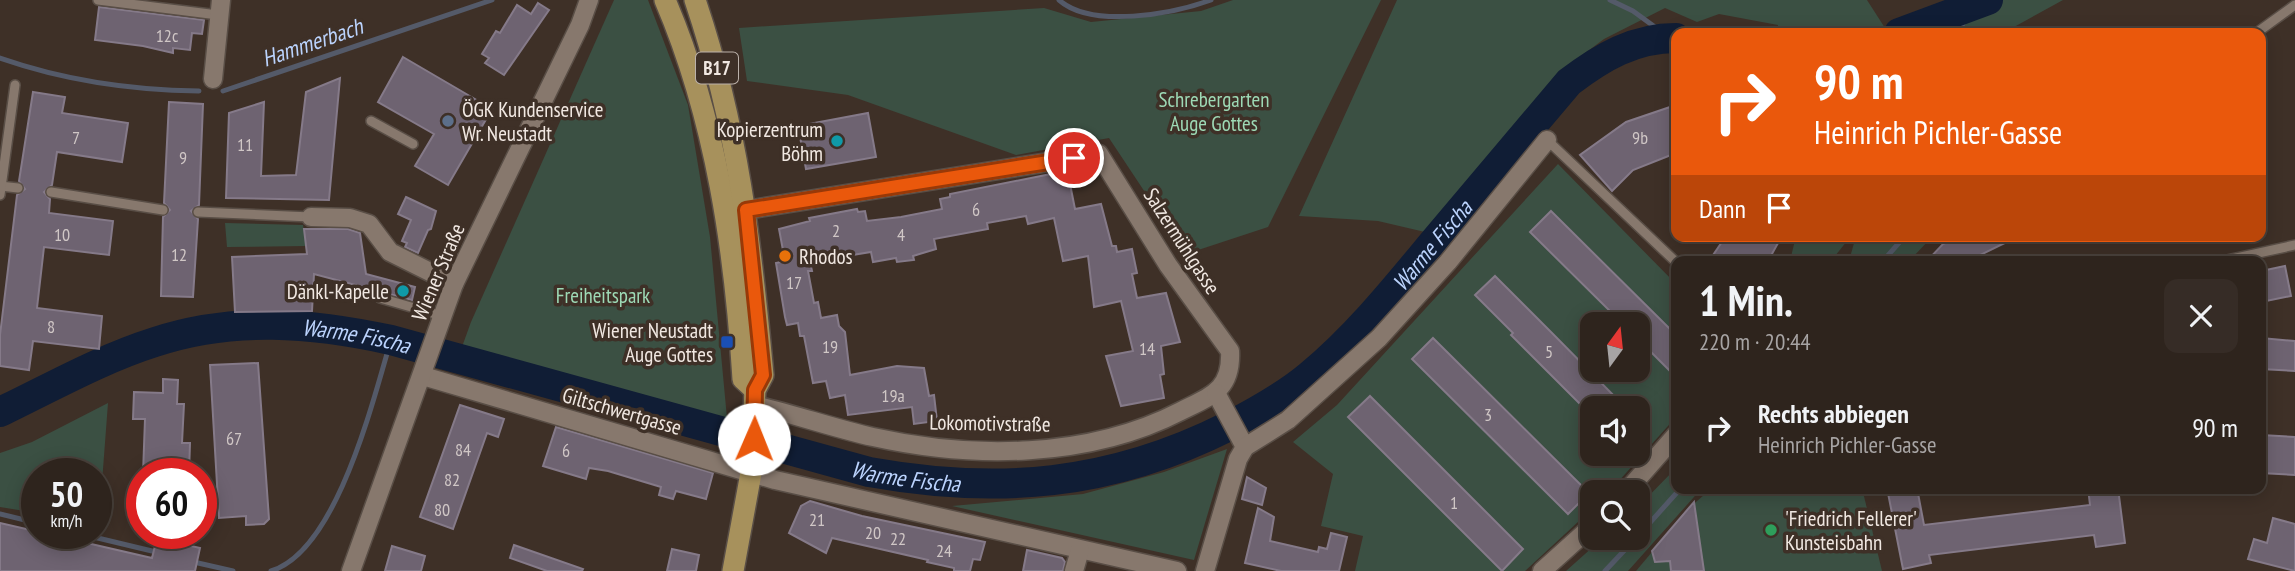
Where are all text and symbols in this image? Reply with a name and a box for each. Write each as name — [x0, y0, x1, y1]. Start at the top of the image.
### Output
water label: Hammerbach — [258, 11, 368, 73]
house number: 12c — [156, 24, 179, 47]
text: 90 m — [1814, 49, 1903, 113]
road number: B17 — [696, 52, 738, 83]
icon: right — [1699, 56, 1790, 147]
park label: Schrebergarten Auge Gottes — [1159, 86, 1269, 137]
place label: ÖGK Kundenservice Wr. Neustadt — [462, 96, 603, 147]
text: Heinrich Pichler-Gasse — [1814, 111, 2062, 153]
marker: ÖGK Kundenservice Wr. Neustadt — [440, 113, 456, 129]
place label: Kopierzentrum Böhm — [717, 116, 823, 167]
house number: 7 — [72, 126, 80, 149]
house number: 9b — [1632, 126, 1648, 149]
pin — [1044, 128, 1104, 188]
house number: 11 — [237, 133, 253, 156]
marker: Kopierzentrum Böhm — [829, 133, 845, 149]
icon: arrive — [1055, 139, 1093, 177]
house number: 9 — [179, 146, 187, 169]
street label: Salzermühlgasse — [1138, 183, 1226, 299]
icon: arrive — [1760, 189, 1798, 227]
water label: Warme Fischa — [1385, 192, 1479, 296]
text: Dann — [1699, 192, 1746, 225]
house number: 6 — [972, 198, 980, 221]
street label: Wiener Straße — [405, 219, 471, 325]
house number: 2 — [832, 219, 840, 242]
house number: 10 — [54, 223, 70, 246]
house number: 4 — [897, 223, 905, 246]
house number: 12 — [171, 243, 187, 266]
place label: Rhodos — [799, 243, 853, 270]
marker: Rhodos — [777, 248, 793, 264]
house number: 17 — [786, 271, 802, 294]
text: 1 Min. — [1699, 273, 1793, 328]
place label: Dänkl-Kapelle — [287, 278, 389, 305]
button: close — [2164, 279, 2238, 353]
park label: Freiheitspark — [556, 282, 650, 309]
marker: Dänkl-Kapelle — [395, 283, 411, 299]
water label: Warme Fischa — [301, 312, 415, 360]
north arrow — [1580, 312, 1650, 382]
map controls — [1580, 312, 1650, 550]
house number: 8 — [47, 315, 55, 338]
place label: Wiener Neustadt Auge Gottes — [592, 317, 713, 368]
text: 220 m · 20:44 — [1699, 327, 1811, 356]
marker: Wiener Neustadt Auge Gottes — [719, 334, 735, 350]
house number: 19 — [822, 335, 838, 358]
house number: 14 — [1139, 337, 1155, 360]
house number: 5 — [1545, 340, 1553, 363]
street label: Giltschwertgasse — [559, 381, 685, 441]
house number: 19a — [881, 384, 905, 407]
button: sound — [1580, 396, 1650, 466]
text: Rechts abbiegen — [1758, 397, 1909, 430]
position arrow — [717, 402, 791, 476]
house number: 3 — [1484, 403, 1492, 426]
street label: Lokomotivstraße — [929, 408, 1051, 438]
icon: right — [1699, 409, 1737, 447]
text: 90 m — [2192, 411, 2238, 444]
house number: 67 — [226, 427, 242, 450]
text: Heinrich Pichler-Gasse — [1758, 430, 1936, 459]
house number: 84 — [455, 438, 471, 461]
house number: 6 — [562, 439, 570, 462]
water label: Warme Fischa — [848, 453, 963, 497]
speed limit sign: 60 — [126, 458, 217, 549]
house number: 82 — [444, 468, 460, 491]
text: 50 — [50, 471, 83, 517]
button: search — [1580, 480, 1650, 550]
house number: 1 — [1450, 491, 1458, 514]
house number: 80 — [434, 498, 450, 521]
place label: 'Friedrich Fellerer' Kunsteisbahn — [1785, 505, 1917, 556]
house number: 21 — [809, 508, 825, 531]
text: km/h — [51, 509, 82, 532]
house number: 20 — [865, 521, 881, 544]
marker: 'Friedrich Fellerer' Kunsteisbahn — [1763, 522, 1779, 538]
house number: 22 — [890, 527, 906, 550]
house number: 24 — [936, 539, 952, 562]

